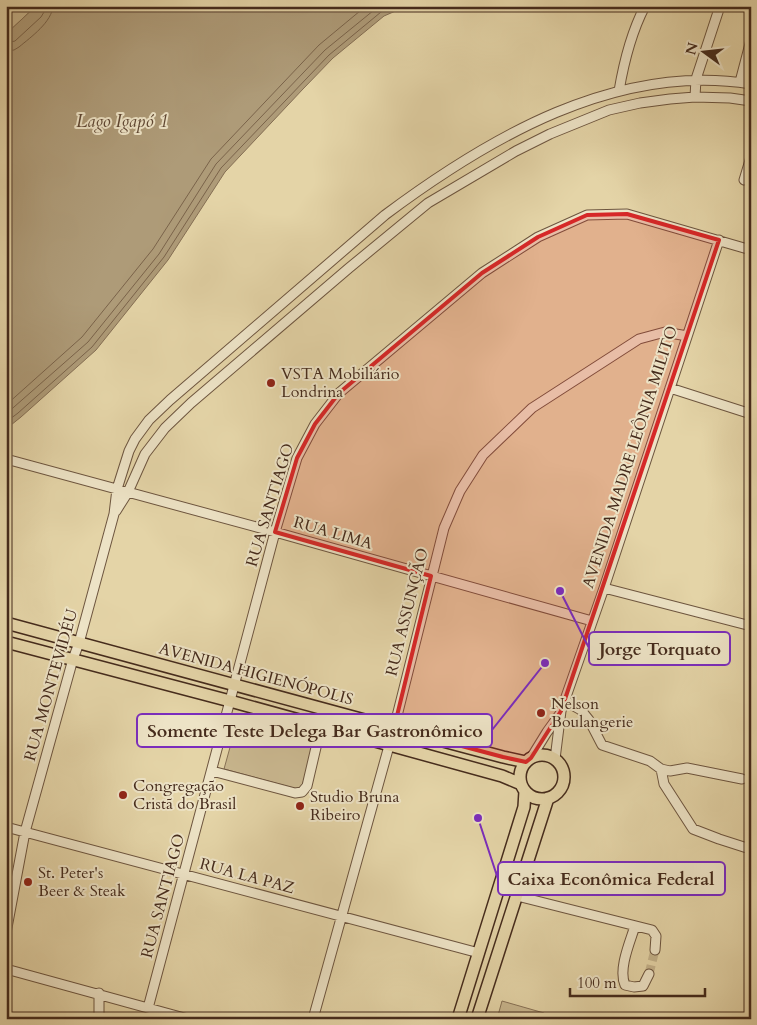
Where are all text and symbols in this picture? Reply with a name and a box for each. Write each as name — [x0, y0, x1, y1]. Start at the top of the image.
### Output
north arrow — [680, 28, 730, 78]
text: N — [681, 40, 703, 57]
water label: Lago Igapó 1 — [76, 109, 168, 134]
street label: AVENIDA MADRE LEÔNIA MILITO — [577, 323, 683, 591]
place label: VSTA Mobiliário Londrina — [281, 363, 400, 403]
marker: VSTA Mobiliário Londrina — [265, 377, 277, 389]
street label: RUA SANTIAGO — [241, 441, 299, 569]
street label: RUA LIMA — [291, 511, 376, 555]
street label: RUA ASSUNÇÃO — [380, 546, 434, 678]
street label: RUA MONTEVIDÉU — [19, 606, 83, 764]
callout: Jorge Torquato — [589, 632, 730, 665]
street label: AVENIDA HIGIENÓPOLIS — [156, 637, 356, 711]
text: Jorge Torquato — [596, 637, 721, 662]
place label: Nelson Boulangerie — [551, 693, 633, 733]
marker: Nelson Boulangerie — [535, 707, 547, 719]
callout: Somente Teste Delega Bar Gastronômico — [137, 714, 492, 747]
text: Somente Teste Delega Bar Gastronômico — [147, 719, 483, 744]
place label: Congregação Cristã do Brasil — [133, 775, 236, 815]
place label: Studio Bruna Ribeiro — [310, 786, 399, 826]
marker: Congregação Cristã do Brasil — [117, 789, 129, 801]
marker: Studio Bruna Ribeiro — [294, 800, 306, 812]
street label: RUA SANTIAGO — [136, 831, 190, 961]
street label: RUA LA PAZ — [197, 853, 297, 899]
place label: St. Peter's Beer & Steak — [38, 862, 126, 902]
callout: Caixa Econômica Federal — [498, 862, 725, 895]
text: Caixa Econômica Federal — [508, 867, 714, 892]
marker: St. Peter's Beer & Steak — [22, 876, 34, 888]
scale bar — [570, 965, 704, 997]
text: 100 m — [577, 973, 617, 993]

